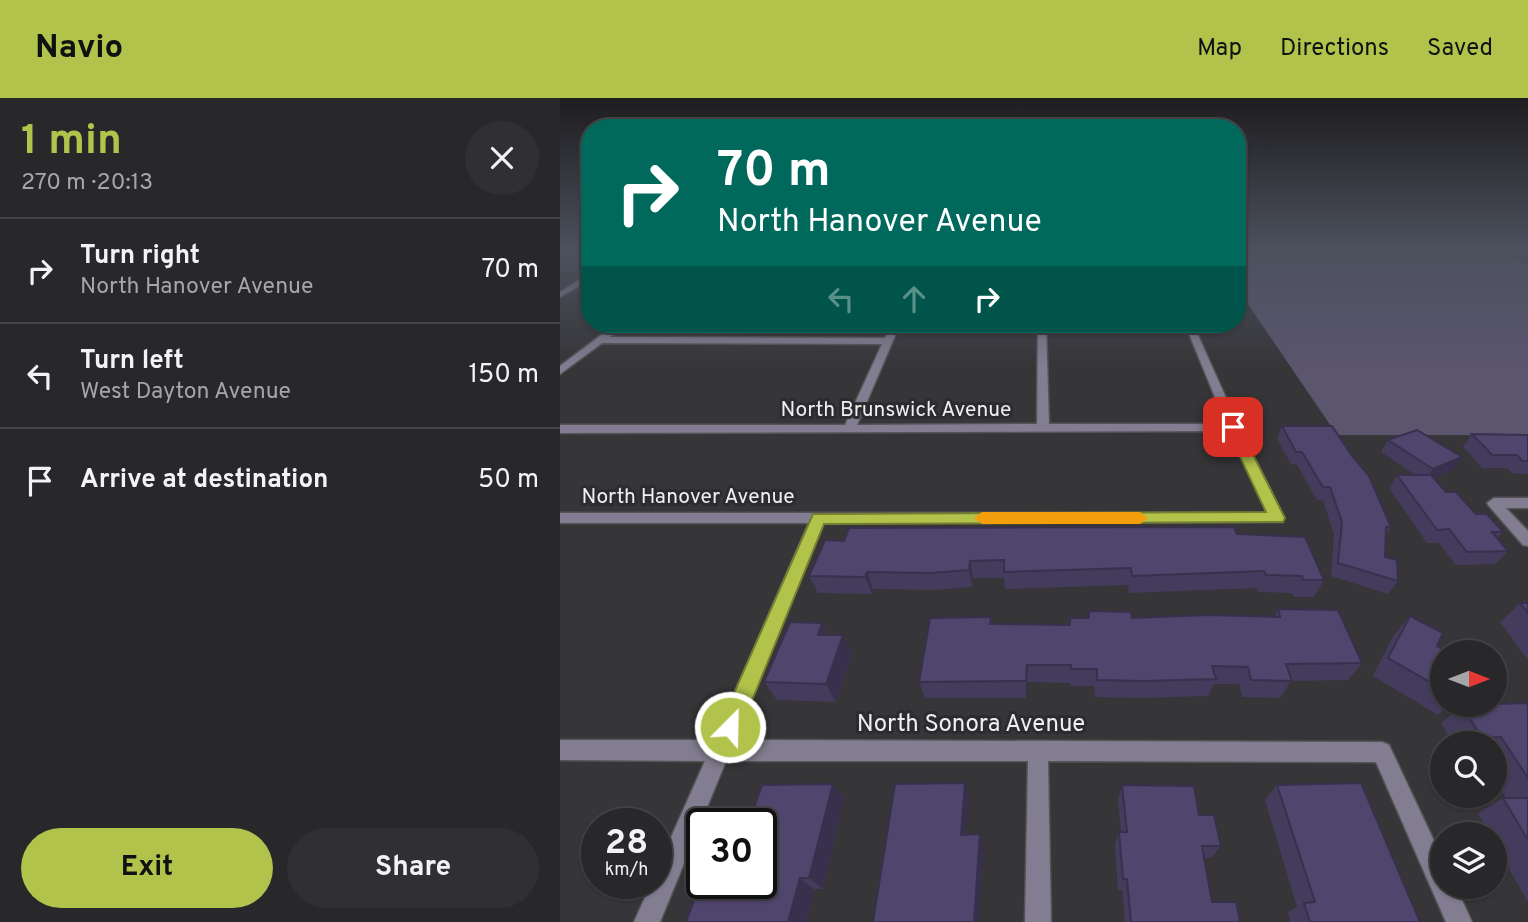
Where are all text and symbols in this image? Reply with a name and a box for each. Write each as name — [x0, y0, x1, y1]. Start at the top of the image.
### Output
text: Navio — [35, 28, 123, 70]
text: Map — [1197, 34, 1242, 64]
text: Directions — [1280, 34, 1389, 64]
text: Saved — [1427, 34, 1493, 64]
text: 1 min — [21, 116, 122, 169]
button: close — [465, 121, 539, 195]
text: 70 m — [717, 142, 831, 204]
icon: right — [602, 147, 693, 238]
text: 270 m · 20:13 — [21, 169, 153, 198]
text: North Hanover Avenue — [717, 203, 1042, 243]
text: Turn right — [80, 240, 200, 273]
icon: right — [21, 252, 59, 290]
text: 70 m — [481, 254, 539, 287]
text: North Hanover Avenue — [80, 273, 313, 302]
icon: left — [822, 280, 860, 318]
icon: ahead — [895, 280, 933, 318]
icon: right — [968, 280, 1006, 318]
text: Turn left — [80, 345, 184, 378]
icon: left — [21, 357, 59, 395]
text: 150 m — [468, 359, 539, 392]
text: West Dayton Avenue — [80, 378, 291, 407]
street label: North Brunswick Avenue — [781, 397, 1011, 424]
pin — [1203, 397, 1263, 457]
icon: arrive — [1214, 408, 1252, 446]
icon: arrive — [21, 462, 59, 500]
text: Arrive at destination — [80, 464, 328, 497]
text: 50 m — [478, 464, 539, 497]
street label: North Hanover Avenue — [581, 484, 795, 511]
north arrow — [1430, 640, 1507, 718]
map controls — [1430, 640, 1507, 899]
position arrow — [693, 690, 767, 764]
street label: North Sonora Avenue — [857, 710, 1085, 740]
button: search — [1430, 731, 1507, 808]
speed limit sign: 30 — [686, 808, 777, 899]
text: 28 — [605, 822, 648, 866]
button: layers — [1430, 822, 1507, 899]
button: Exit — [21, 828, 273, 908]
button: Share — [287, 828, 539, 908]
text: km/h — [605, 859, 648, 882]

